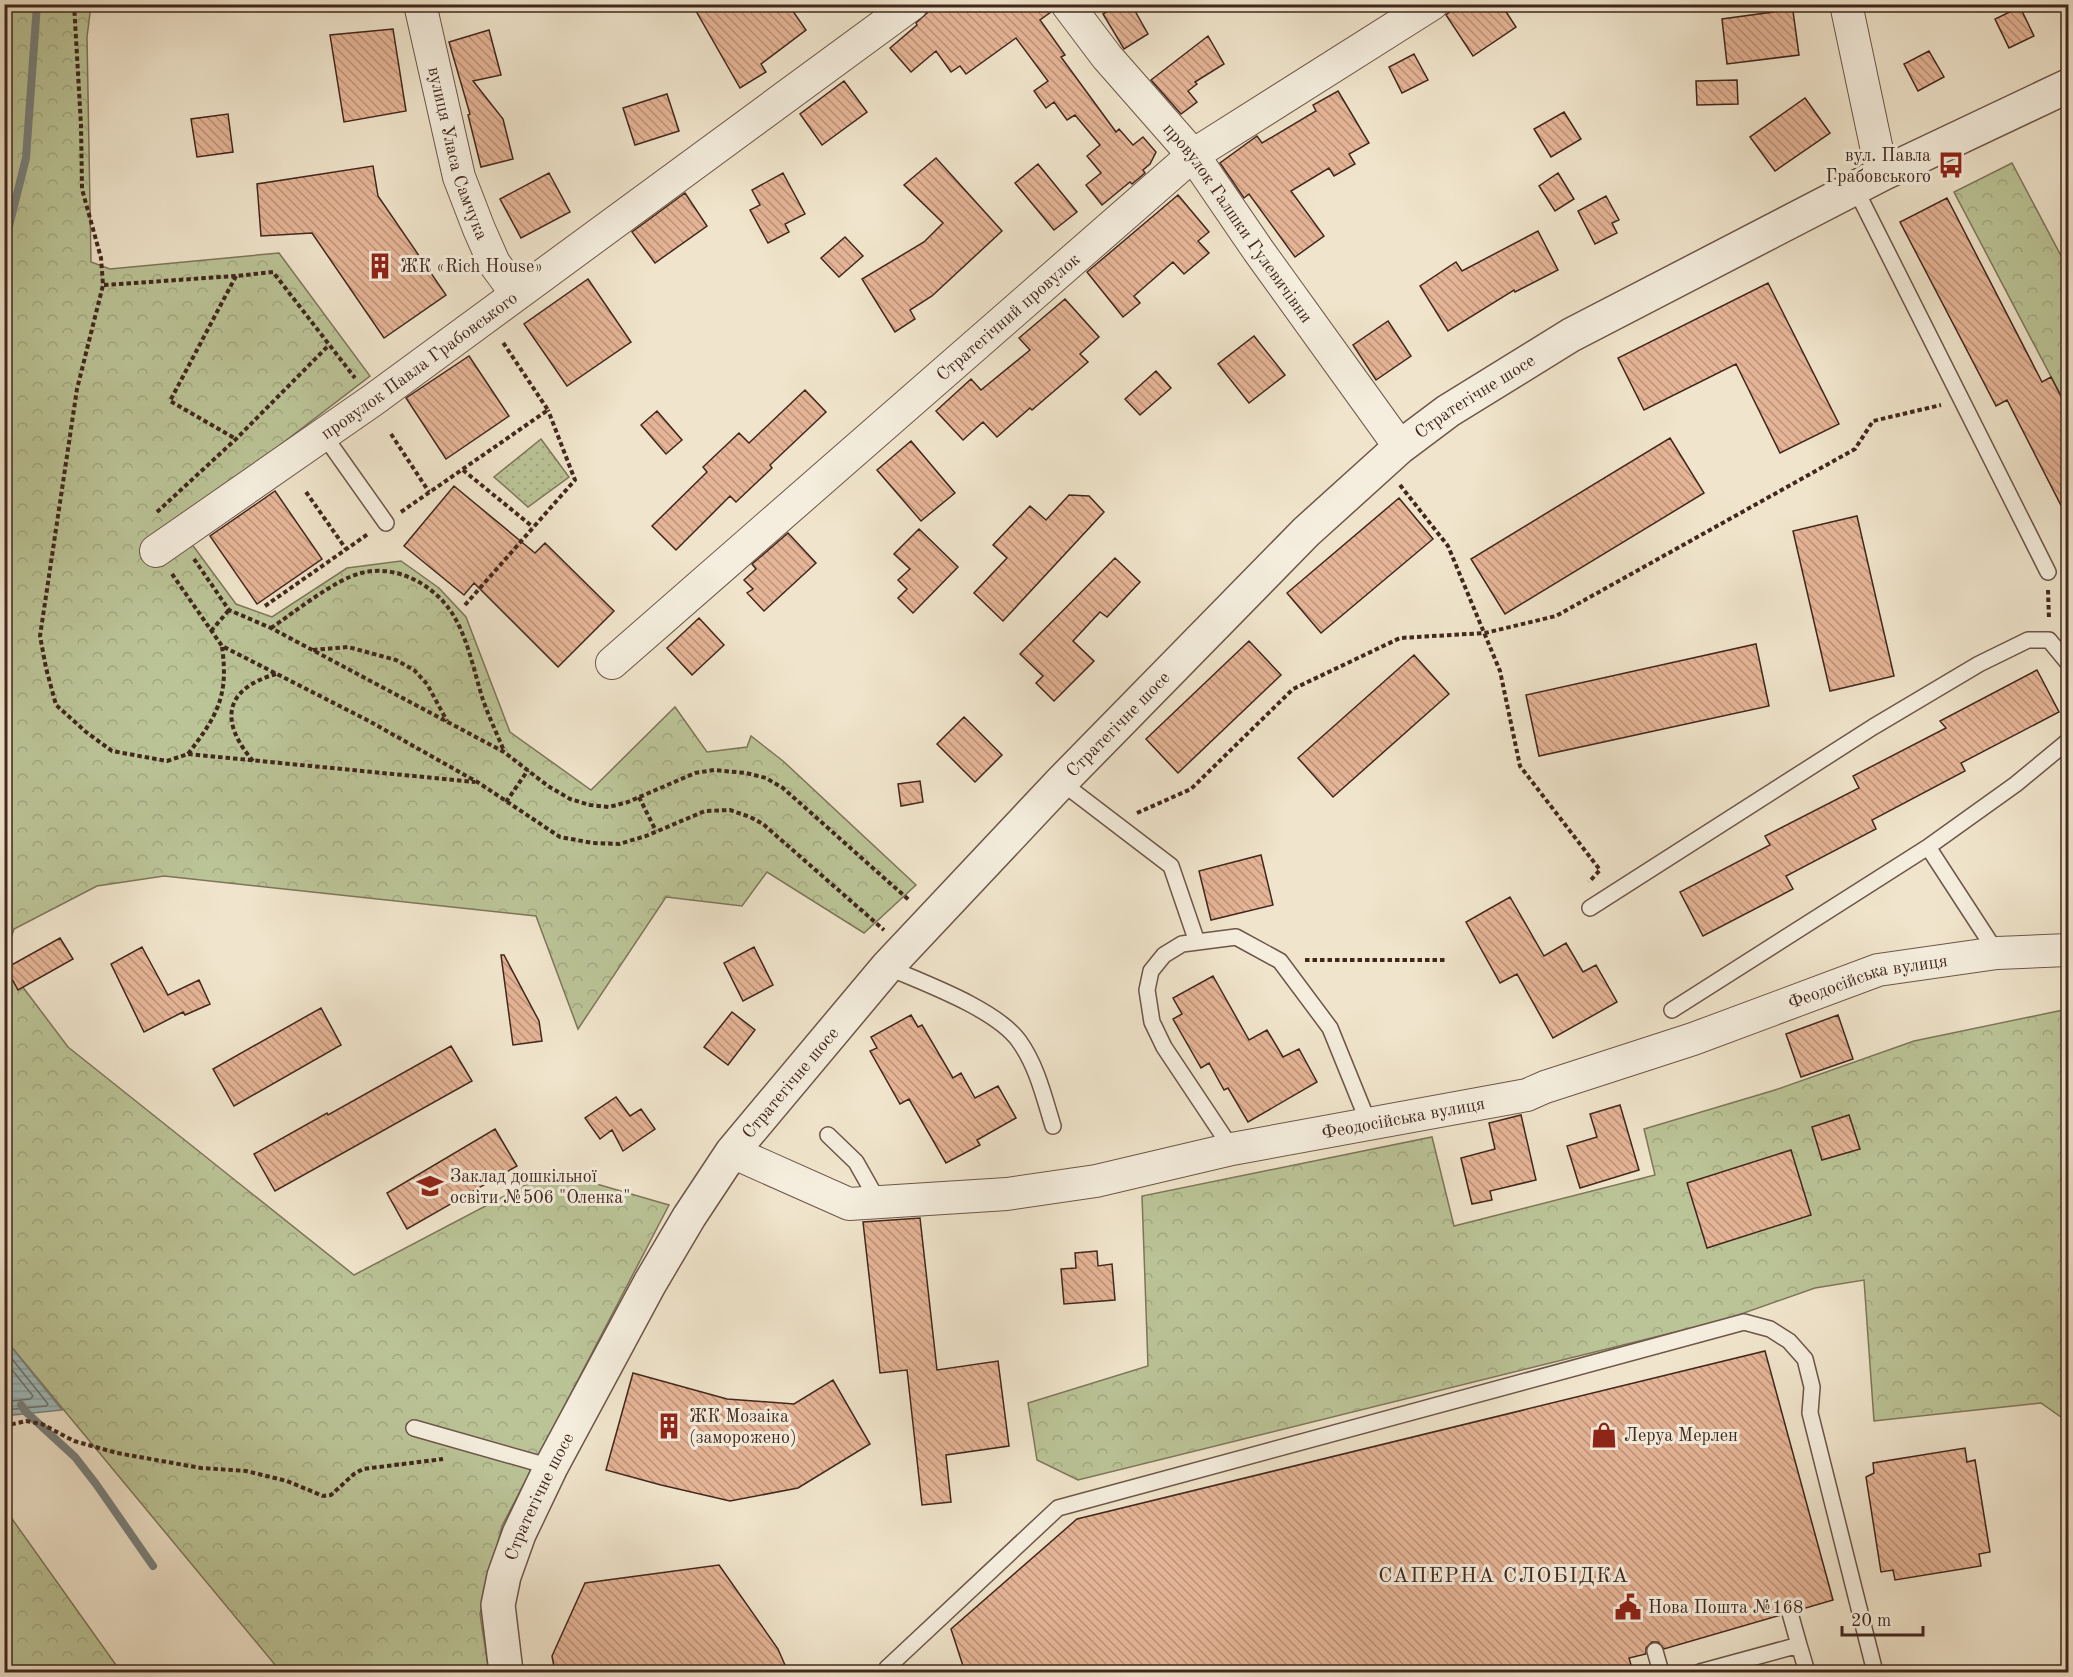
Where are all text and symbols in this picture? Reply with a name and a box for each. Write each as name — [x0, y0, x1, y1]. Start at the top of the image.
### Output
street label: вулиця Уласа Самчука — [424, 65, 491, 243]
street label: провулок Галшки Гулевичівни — [1159, 120, 1315, 326]
place label: вул. Павла Грабовського — [1825, 147, 1931, 186]
bus stop icon: вул. Павла Грабовського — [1936, 150, 1966, 180]
street label: Стратегічний провулок — [933, 250, 1084, 385]
building icon: ЖК «Rich House» — [365, 251, 395, 281]
place label: ЖК «Rich House» — [400, 258, 543, 276]
street label: провулок Павла Грабовського — [318, 289, 521, 443]
street label: Стратегічне шосе — [1412, 352, 1538, 443]
street label: Стратегічне шосе — [1063, 669, 1174, 781]
street label: Феодосійська вулиця — [1786, 952, 1949, 1013]
street label: Стратегічне шосе — [739, 1024, 843, 1142]
street label: Феодосійська вулиця — [1320, 1095, 1486, 1142]
place label: Заклад дошкільної освіти №506 "Оленка" — [450, 1168, 630, 1207]
school or university icon: Заклад дошкільної освіти №506 "Оленка" — [415, 1171, 445, 1201]
place label: ЖК Мозаіка (заморожено) — [689, 1408, 797, 1447]
building icon: ЖК Мозаіка (заморожено) — [654, 1411, 684, 1441]
shop icon: Леруа Мерлен — [1589, 1420, 1619, 1450]
place label: Леруа Мерлен — [1624, 1427, 1738, 1445]
street label: Стратегічне шосе — [502, 1430, 578, 1563]
district label: САПЕРНА СЛОБІДКА — [1378, 1566, 1630, 1587]
public building icon: Нова Пошта №168 — [1613, 1592, 1643, 1622]
place label: Нова Пошта №168 — [1648, 1599, 1803, 1617]
scale bar — [1842, 1599, 1923, 1637]
text: 20 m — [1851, 1612, 1891, 1630]

